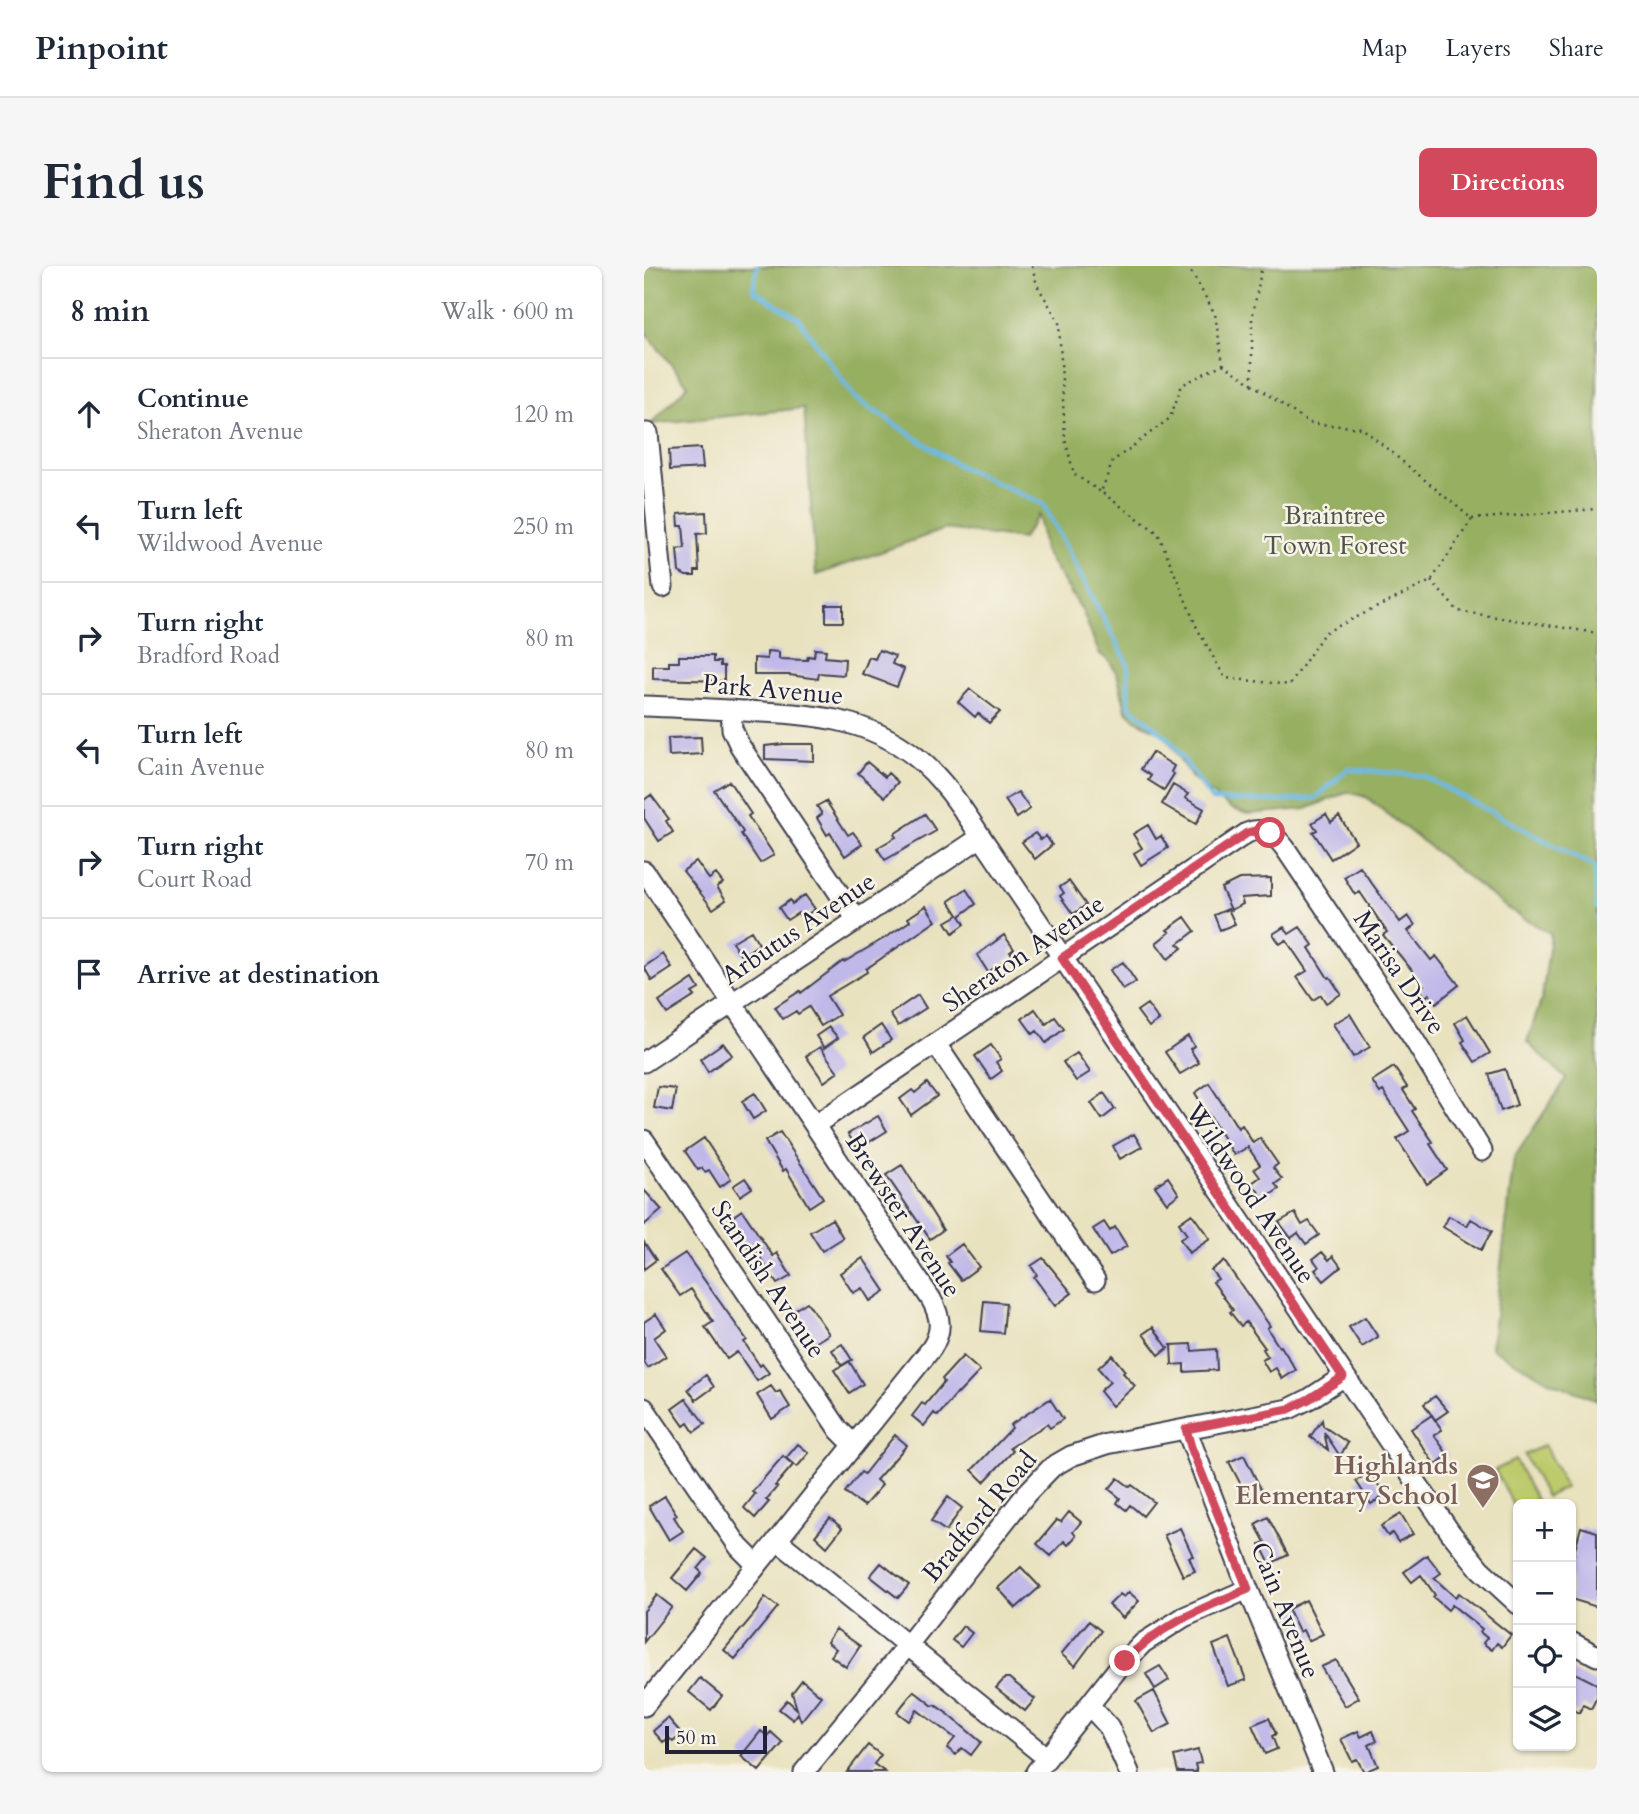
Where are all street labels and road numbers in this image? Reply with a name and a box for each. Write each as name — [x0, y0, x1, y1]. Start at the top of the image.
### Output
street label: Park Avenue — [701, 666, 845, 713]
street label: Arbutus Avenue — [714, 864, 882, 993]
street label: Sheraton Avenue — [935, 886, 1111, 1021]
street label: Marisa Drive — [1345, 903, 1454, 1041]
street label: Wildwood Avenue — [1177, 1095, 1324, 1290]
street label: Brewster Avenue — [837, 1126, 970, 1304]
street label: Standish Avenue — [703, 1194, 834, 1365]
street label: Bradford Road — [914, 1443, 1045, 1589]
street label: Cain Avenue — [1242, 1537, 1329, 1684]

